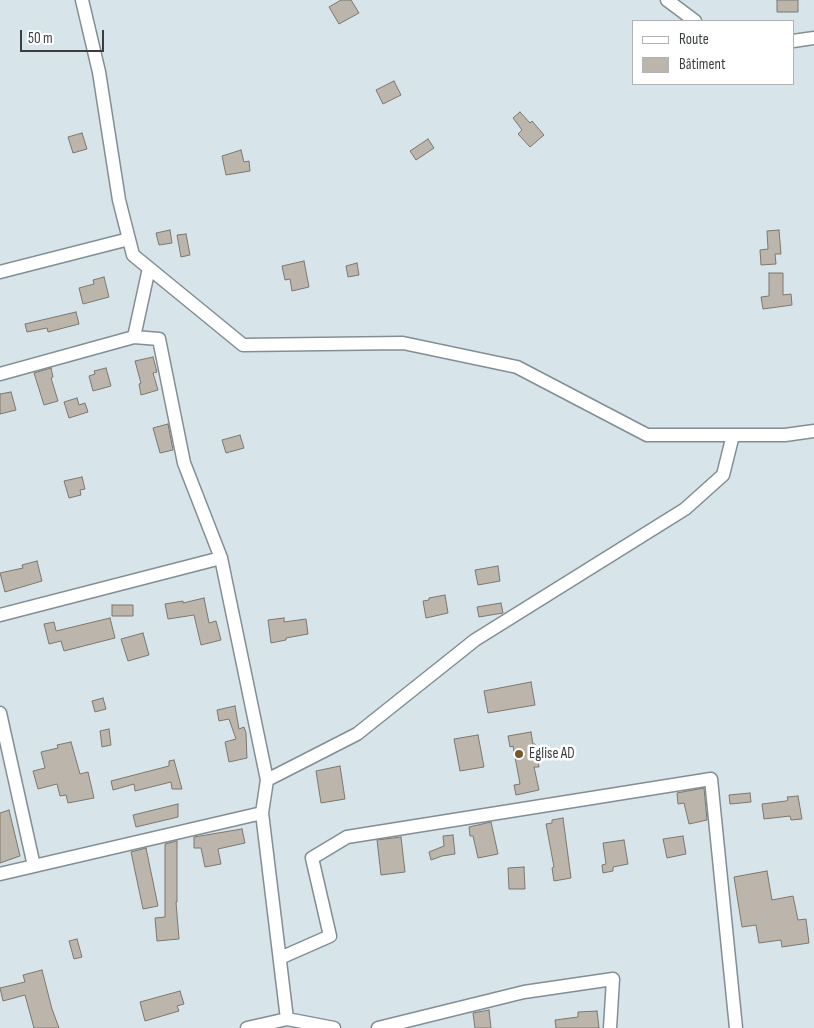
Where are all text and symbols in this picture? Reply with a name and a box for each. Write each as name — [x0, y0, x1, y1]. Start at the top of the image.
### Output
scale bar — [22, 20, 106, 52]
legend — [632, 20, 794, 85]
text: 50 m — [28, 29, 53, 48]
text: Route — [679, 30, 709, 49]
text: Bâtiment — [679, 55, 726, 74]
place label: Eglise AD — [529, 745, 575, 763]
marker: Eglise AD — [513, 748, 525, 760]

